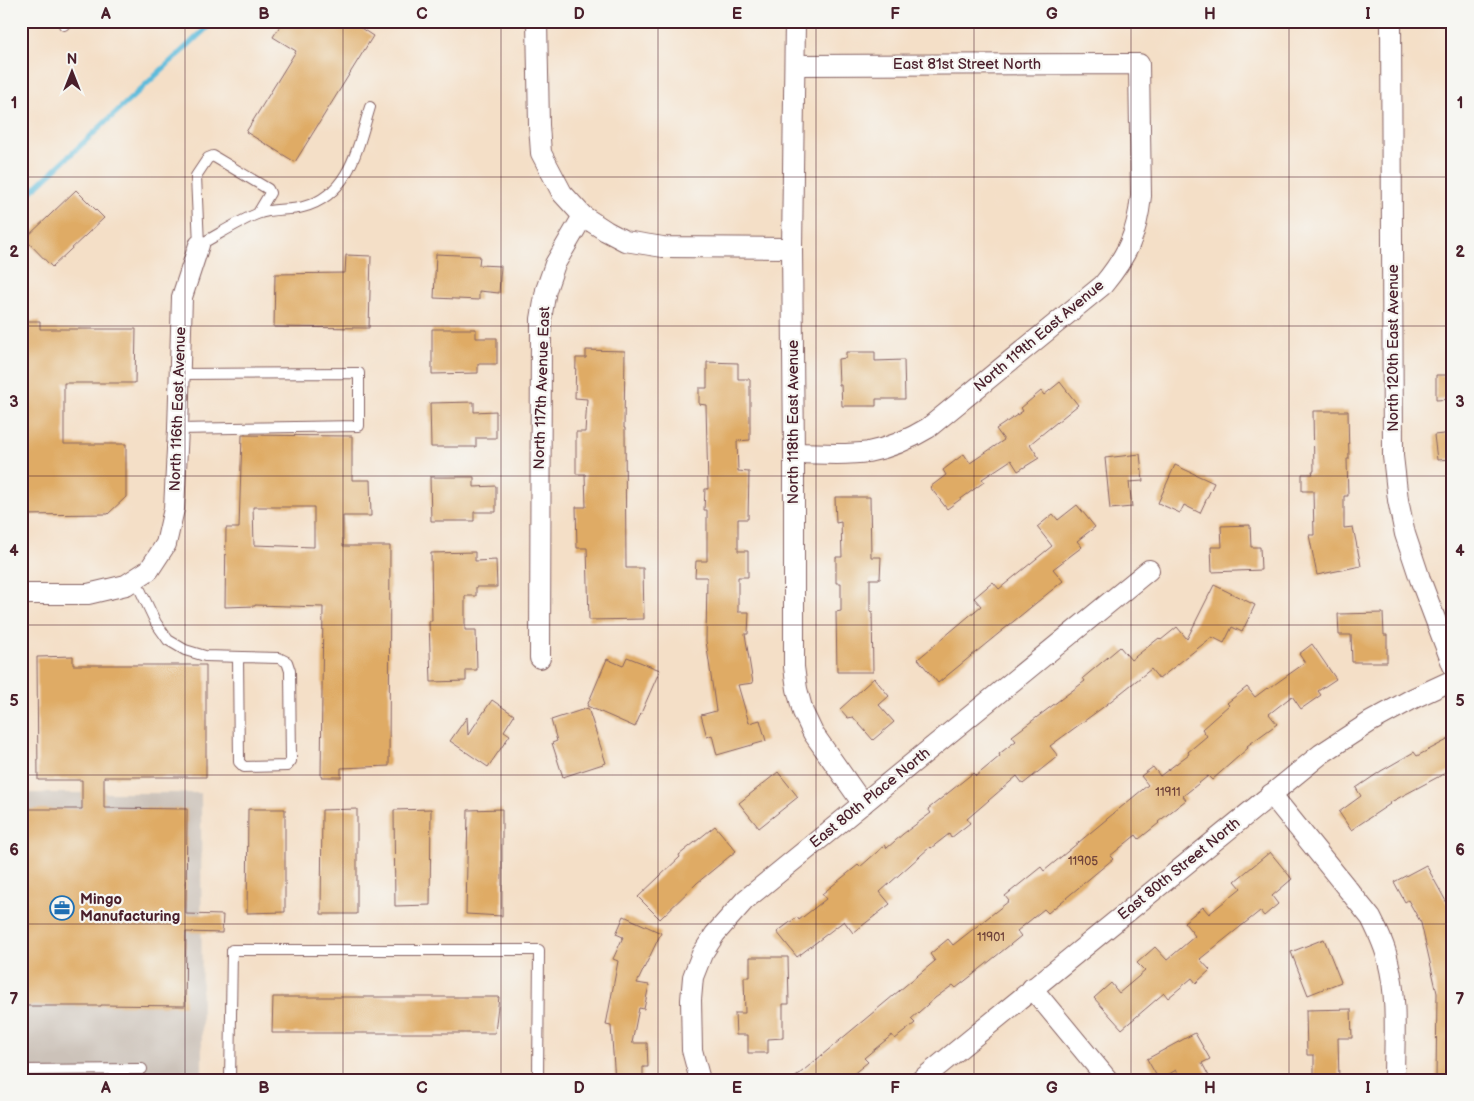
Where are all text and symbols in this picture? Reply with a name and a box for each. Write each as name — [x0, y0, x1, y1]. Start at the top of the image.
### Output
text: A — [100, 5, 111, 24]
text: B — [258, 5, 270, 24]
text: C — [416, 5, 428, 24]
text: D — [573, 5, 585, 24]
text: E — [732, 5, 742, 24]
text: F — [890, 5, 900, 24]
text: G — [1046, 5, 1058, 24]
text: H — [1204, 5, 1216, 24]
text: I — [1365, 5, 1371, 24]
north arrow — [48, 48, 98, 98]
text: N — [67, 51, 77, 68]
street label: East 81st Street North — [893, 55, 1041, 74]
text: 1 — [11, 94, 17, 113]
text: 1 — [1457, 94, 1463, 113]
text: 2 — [9, 243, 19, 262]
text: 2 — [1455, 243, 1465, 262]
street label: North 120th East Avenue — [1384, 264, 1403, 432]
street label: North 119th East Avenue — [970, 276, 1108, 396]
street label: North 117th Avenue East — [530, 306, 554, 470]
street label: North 116th East Avenue — [166, 326, 190, 492]
street label: North 118th East Avenue — [784, 340, 803, 504]
text: 3 — [9, 393, 19, 412]
text: 3 — [1455, 393, 1465, 412]
text: 4 — [9, 542, 19, 561]
text: 4 — [1455, 542, 1465, 561]
text: 5 — [9, 692, 19, 711]
text: 5 — [1455, 692, 1465, 711]
street label: East 80th Place North — [806, 744, 934, 852]
house number: 11911 — [1155, 785, 1181, 800]
street label: East 80th Street North — [1114, 814, 1244, 924]
text: 6 — [9, 841, 19, 860]
text: 6 — [1455, 841, 1465, 860]
house number: 11905 — [1068, 854, 1098, 869]
place label: Mingo Manufacturing — [80, 890, 180, 926]
office icon: Mingo Manufacturing — [49, 895, 75, 921]
house number: 11901 — [977, 930, 1005, 945]
text: 7 — [10, 990, 19, 1009]
text: 7 — [1456, 990, 1465, 1009]
text: A — [100, 1079, 111, 1098]
text: B — [258, 1079, 270, 1098]
text: C — [416, 1079, 428, 1098]
text: D — [573, 1079, 585, 1098]
text: E — [732, 1079, 742, 1098]
text: F — [890, 1079, 900, 1098]
text: G — [1046, 1079, 1058, 1098]
text: H — [1204, 1079, 1216, 1098]
text: I — [1365, 1079, 1371, 1098]

